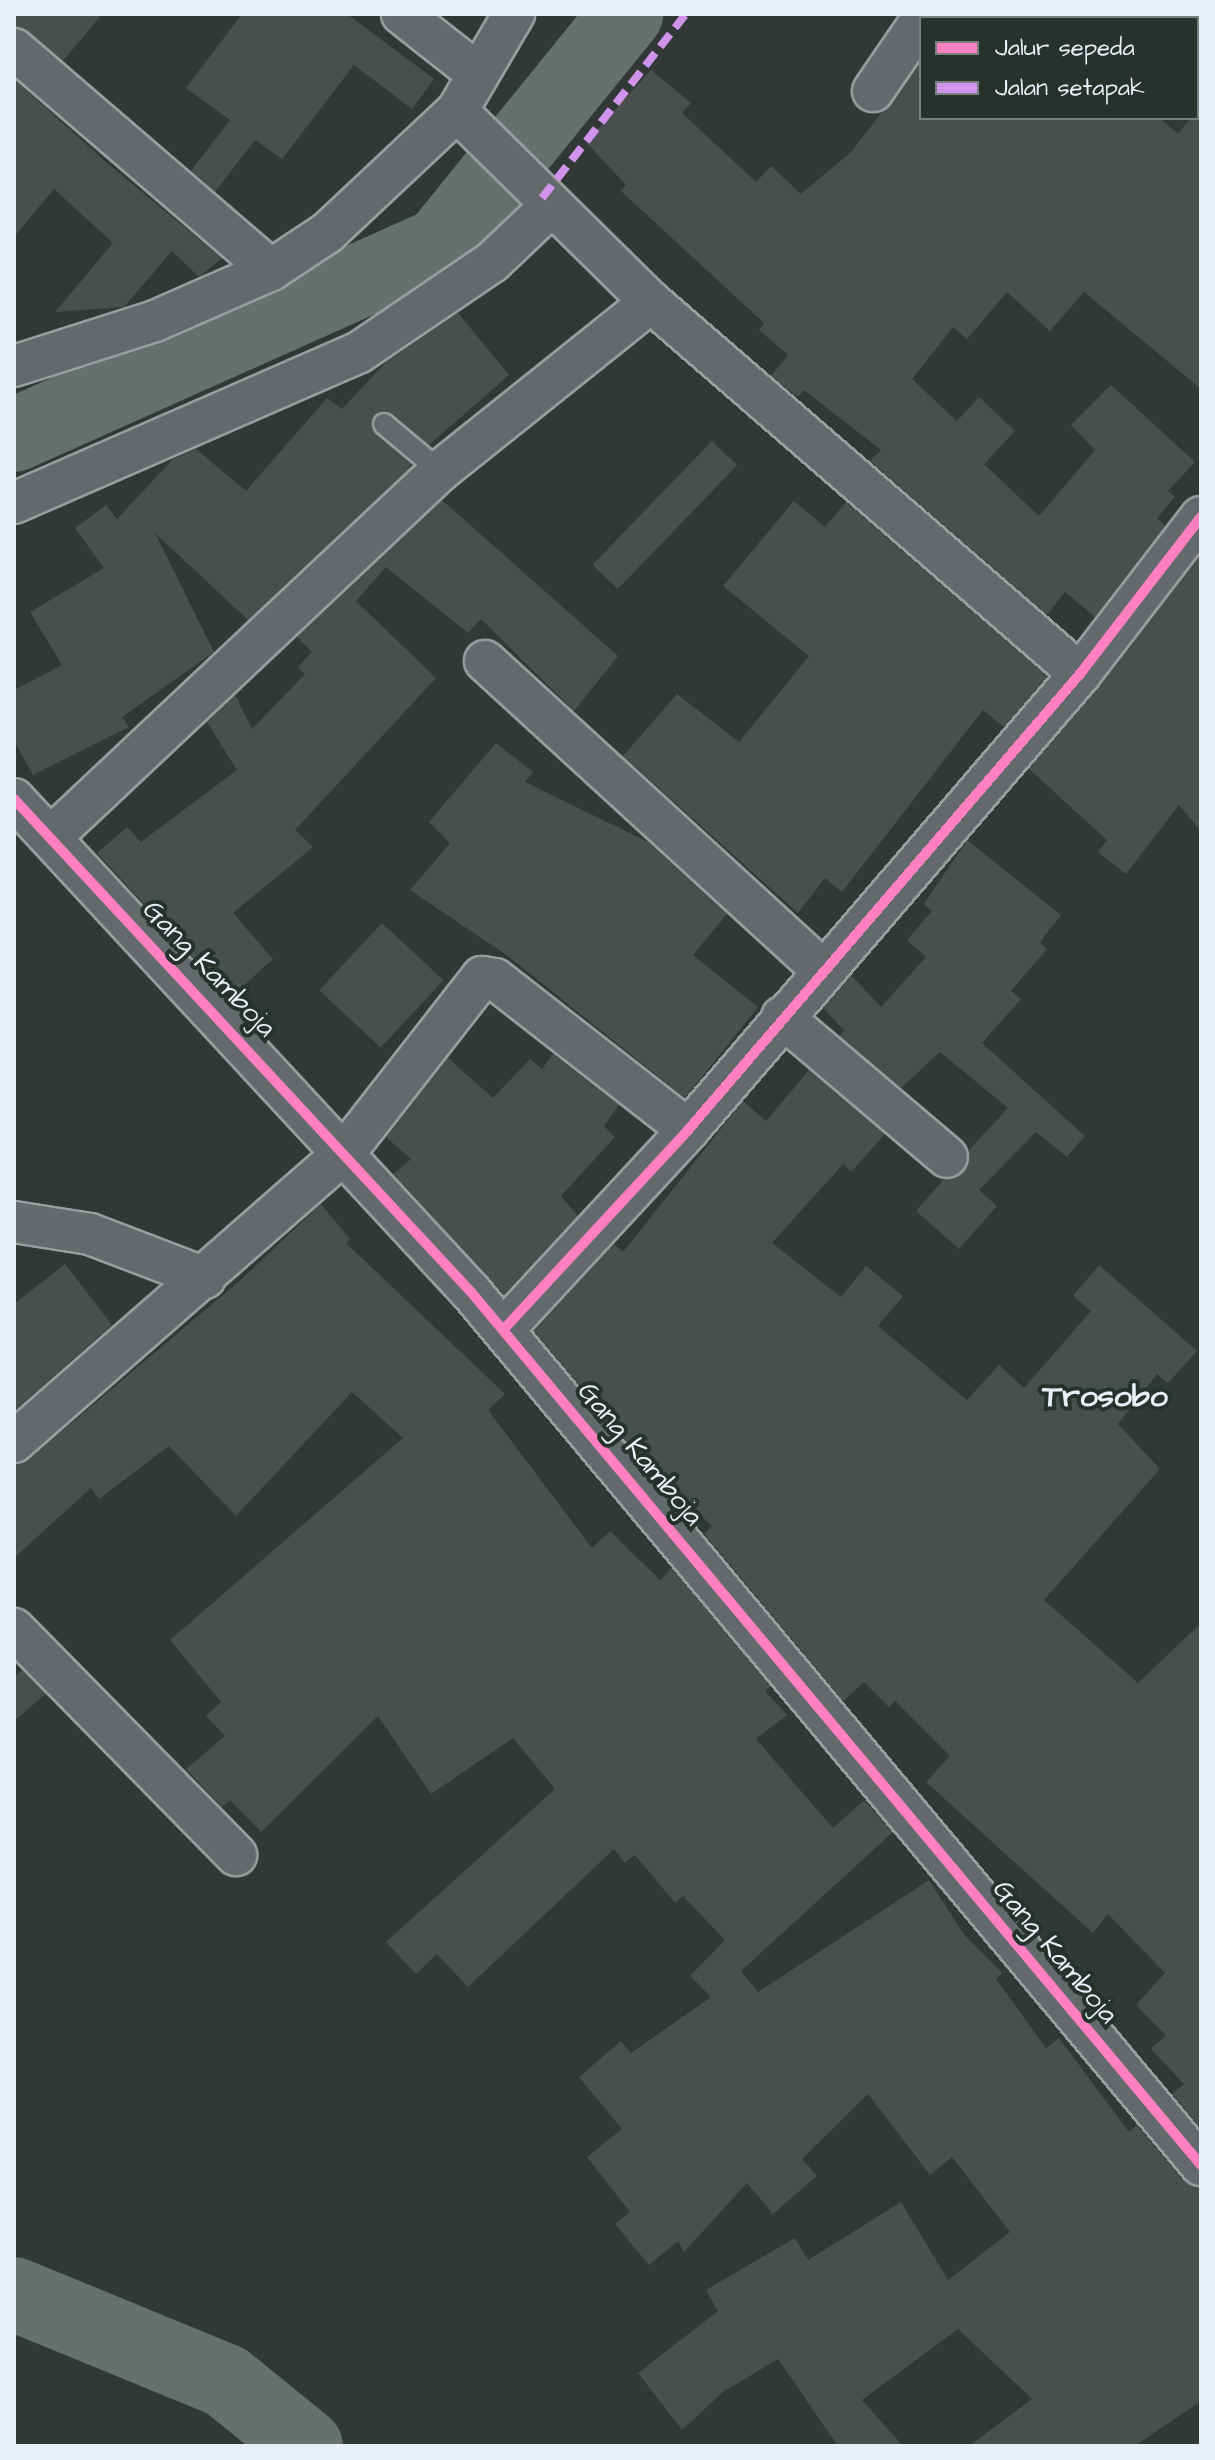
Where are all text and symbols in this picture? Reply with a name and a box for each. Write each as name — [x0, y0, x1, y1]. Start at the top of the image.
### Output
legend — [919, 16, 1199, 120]
text: Jalur sepeda — [995, 31, 1135, 65]
text: Jalan setapak — [995, 71, 1145, 105]
street label: Gang Kamboja — [135, 894, 283, 1044]
street label: Gang Kamboja — [570, 1375, 710, 1533]
district label: Trosobo — [1042, 1378, 1168, 1416]
street label: Gang Kamboja — [985, 1873, 1125, 2031]

